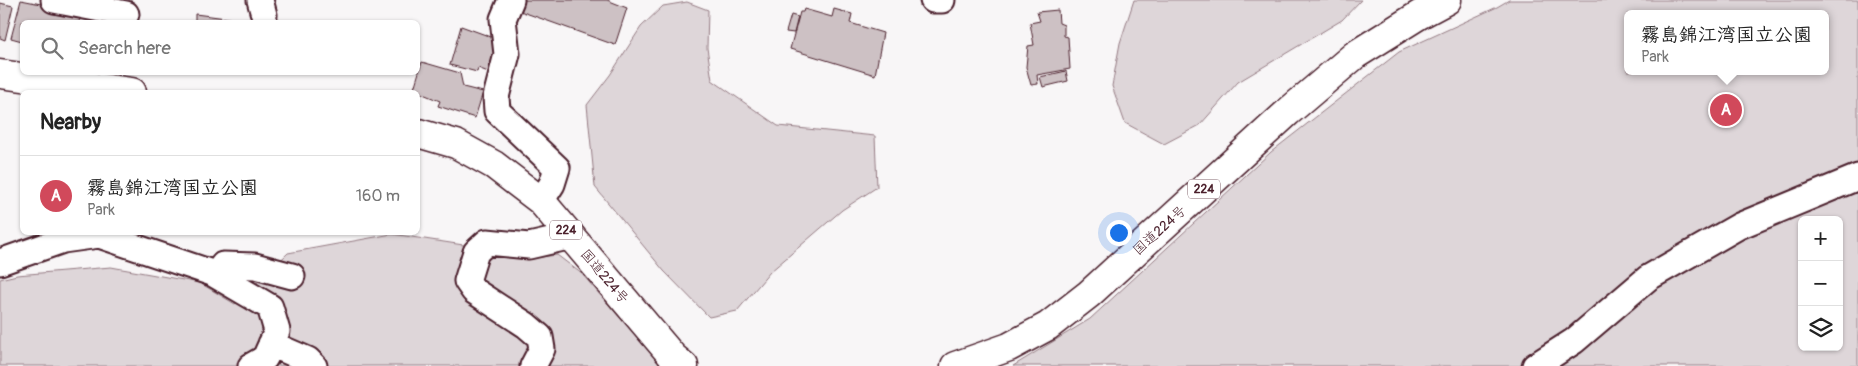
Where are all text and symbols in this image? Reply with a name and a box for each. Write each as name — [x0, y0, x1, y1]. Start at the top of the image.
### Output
popup — [1624, 10, 1829, 75]
search box — [20, 20, 420, 75]
text: 霧島錦江湾国立公園 — [1641, 23, 1812, 47]
icon: search — [38, 34, 66, 62]
text: Search here — [78, 36, 171, 60]
text: Park — [1641, 47, 1669, 67]
pin: A — [1710, 91, 1742, 129]
text: Nearby — [40, 109, 101, 136]
text: 霧島錦江湾国立公園 — [87, 176, 258, 200]
road number: 224 — [1188, 180, 1220, 198]
text: A — [51, 186, 61, 206]
text: 160 m — [356, 186, 400, 206]
text: Park — [87, 200, 115, 220]
street label: 国道224号 — [1129, 202, 1189, 259]
map controls — [1798, 216, 1843, 351]
button: + — [1798, 216, 1843, 261]
road number: 224 — [550, 220, 582, 240]
your location — [1106, 220, 1132, 246]
street label: 国道224号 — [577, 246, 632, 307]
button: − — [1798, 261, 1843, 306]
button: layers — [1798, 306, 1843, 351]

